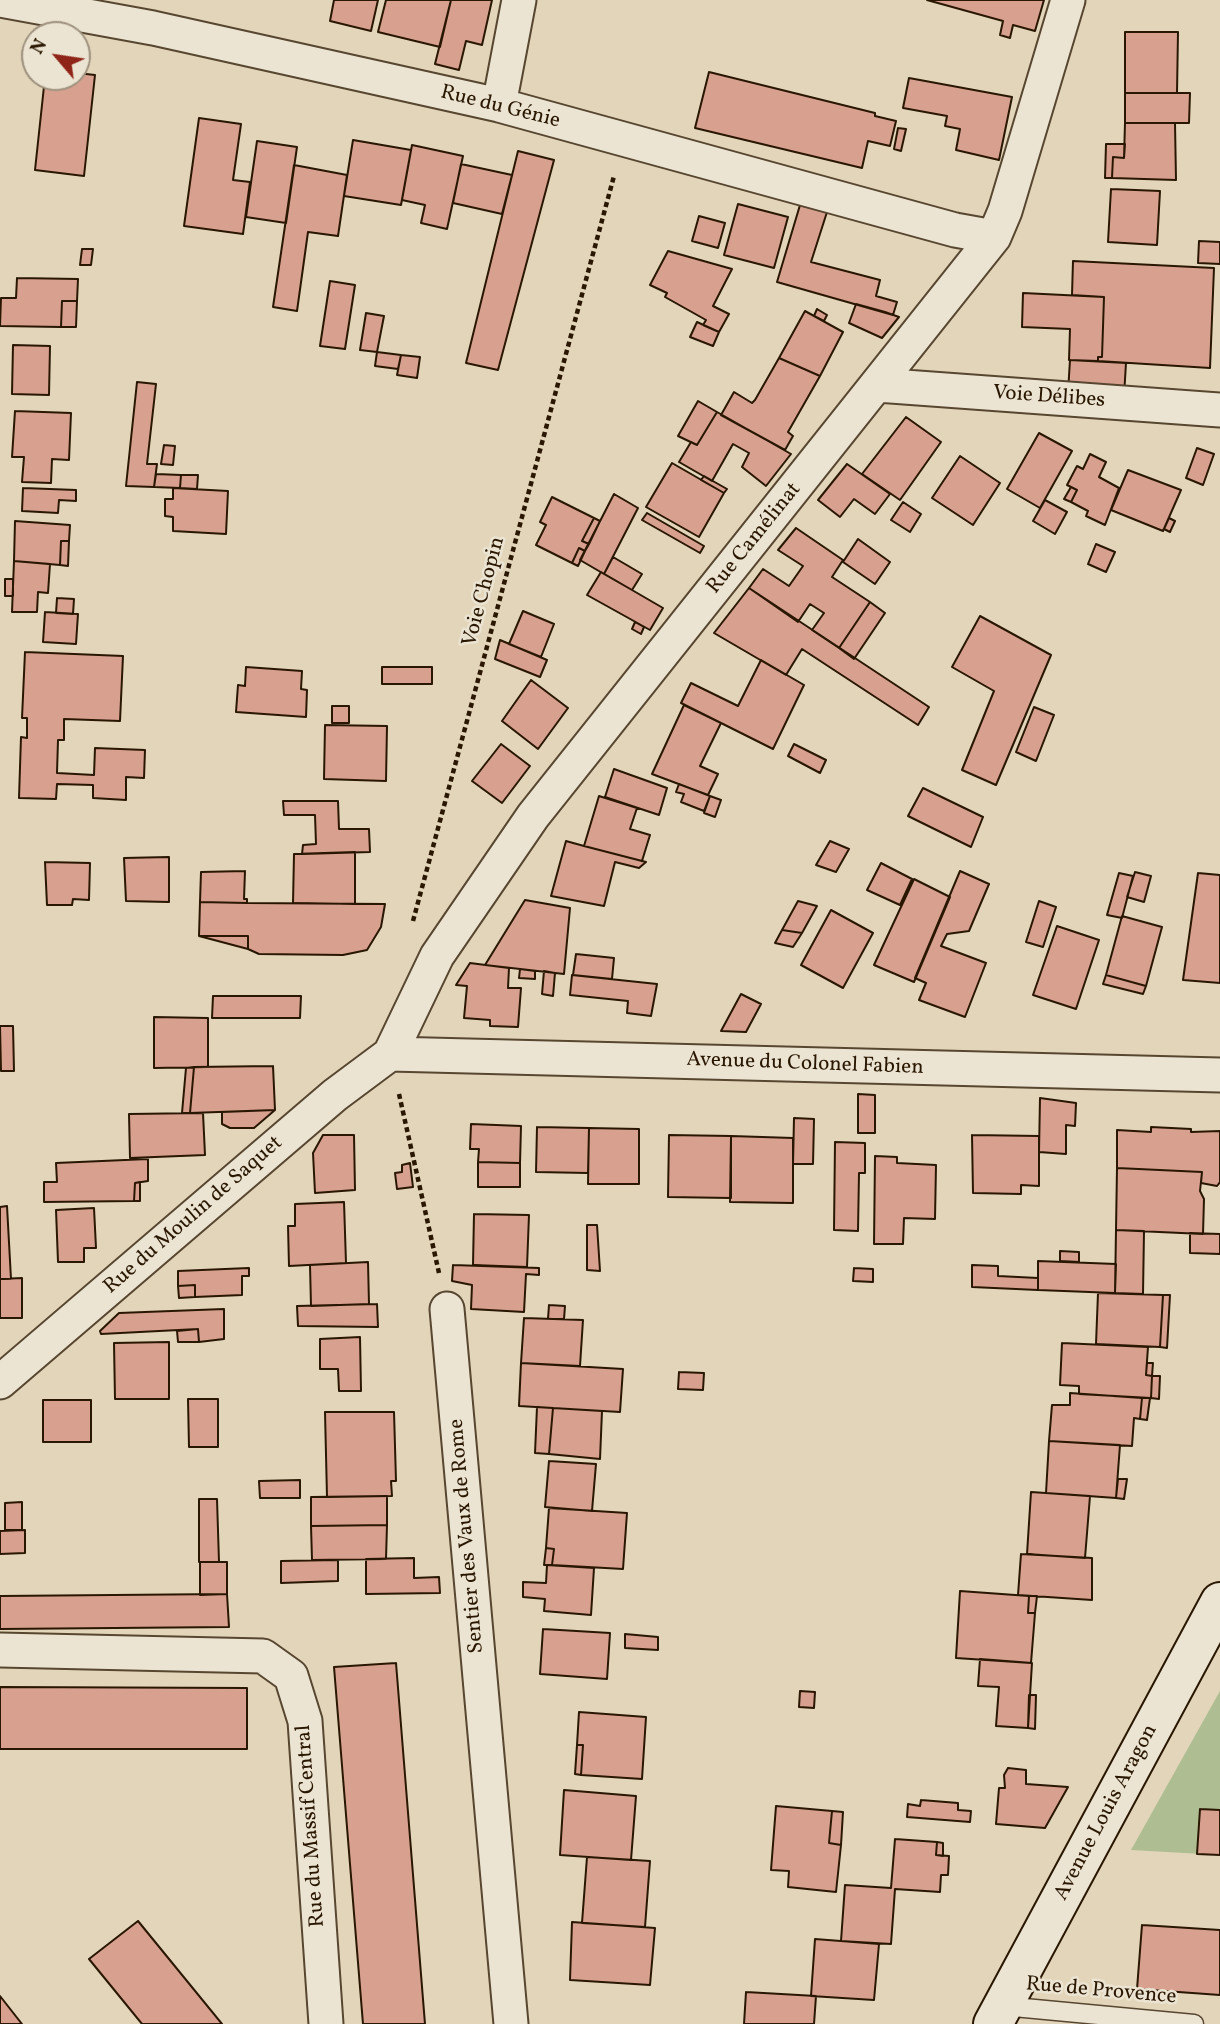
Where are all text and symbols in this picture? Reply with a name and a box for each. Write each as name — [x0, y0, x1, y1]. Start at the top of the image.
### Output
north arrow — [21, 21, 91, 91]
text: N — [25, 34, 54, 59]
street label: Rue du Génie — [438, 81, 562, 135]
street label: Voie Délibes — [992, 382, 1106, 414]
street label: Rue Camélinat — [703, 478, 807, 600]
street label: Voie Chopin — [458, 534, 512, 650]
street label: Avenue du Colonel Fabien — [686, 1048, 924, 1082]
street label: Rue du Moulin de Saquet — [100, 1132, 288, 1300]
street label: Sentier des Vaux de Rome — [445, 1418, 491, 1654]
street label: Avenue Louis Aragon — [1050, 1721, 1164, 1905]
street label: Rue du Massif Central — [292, 1724, 332, 1928]
street label: Rue de Provence — [1025, 1973, 1177, 2011]

